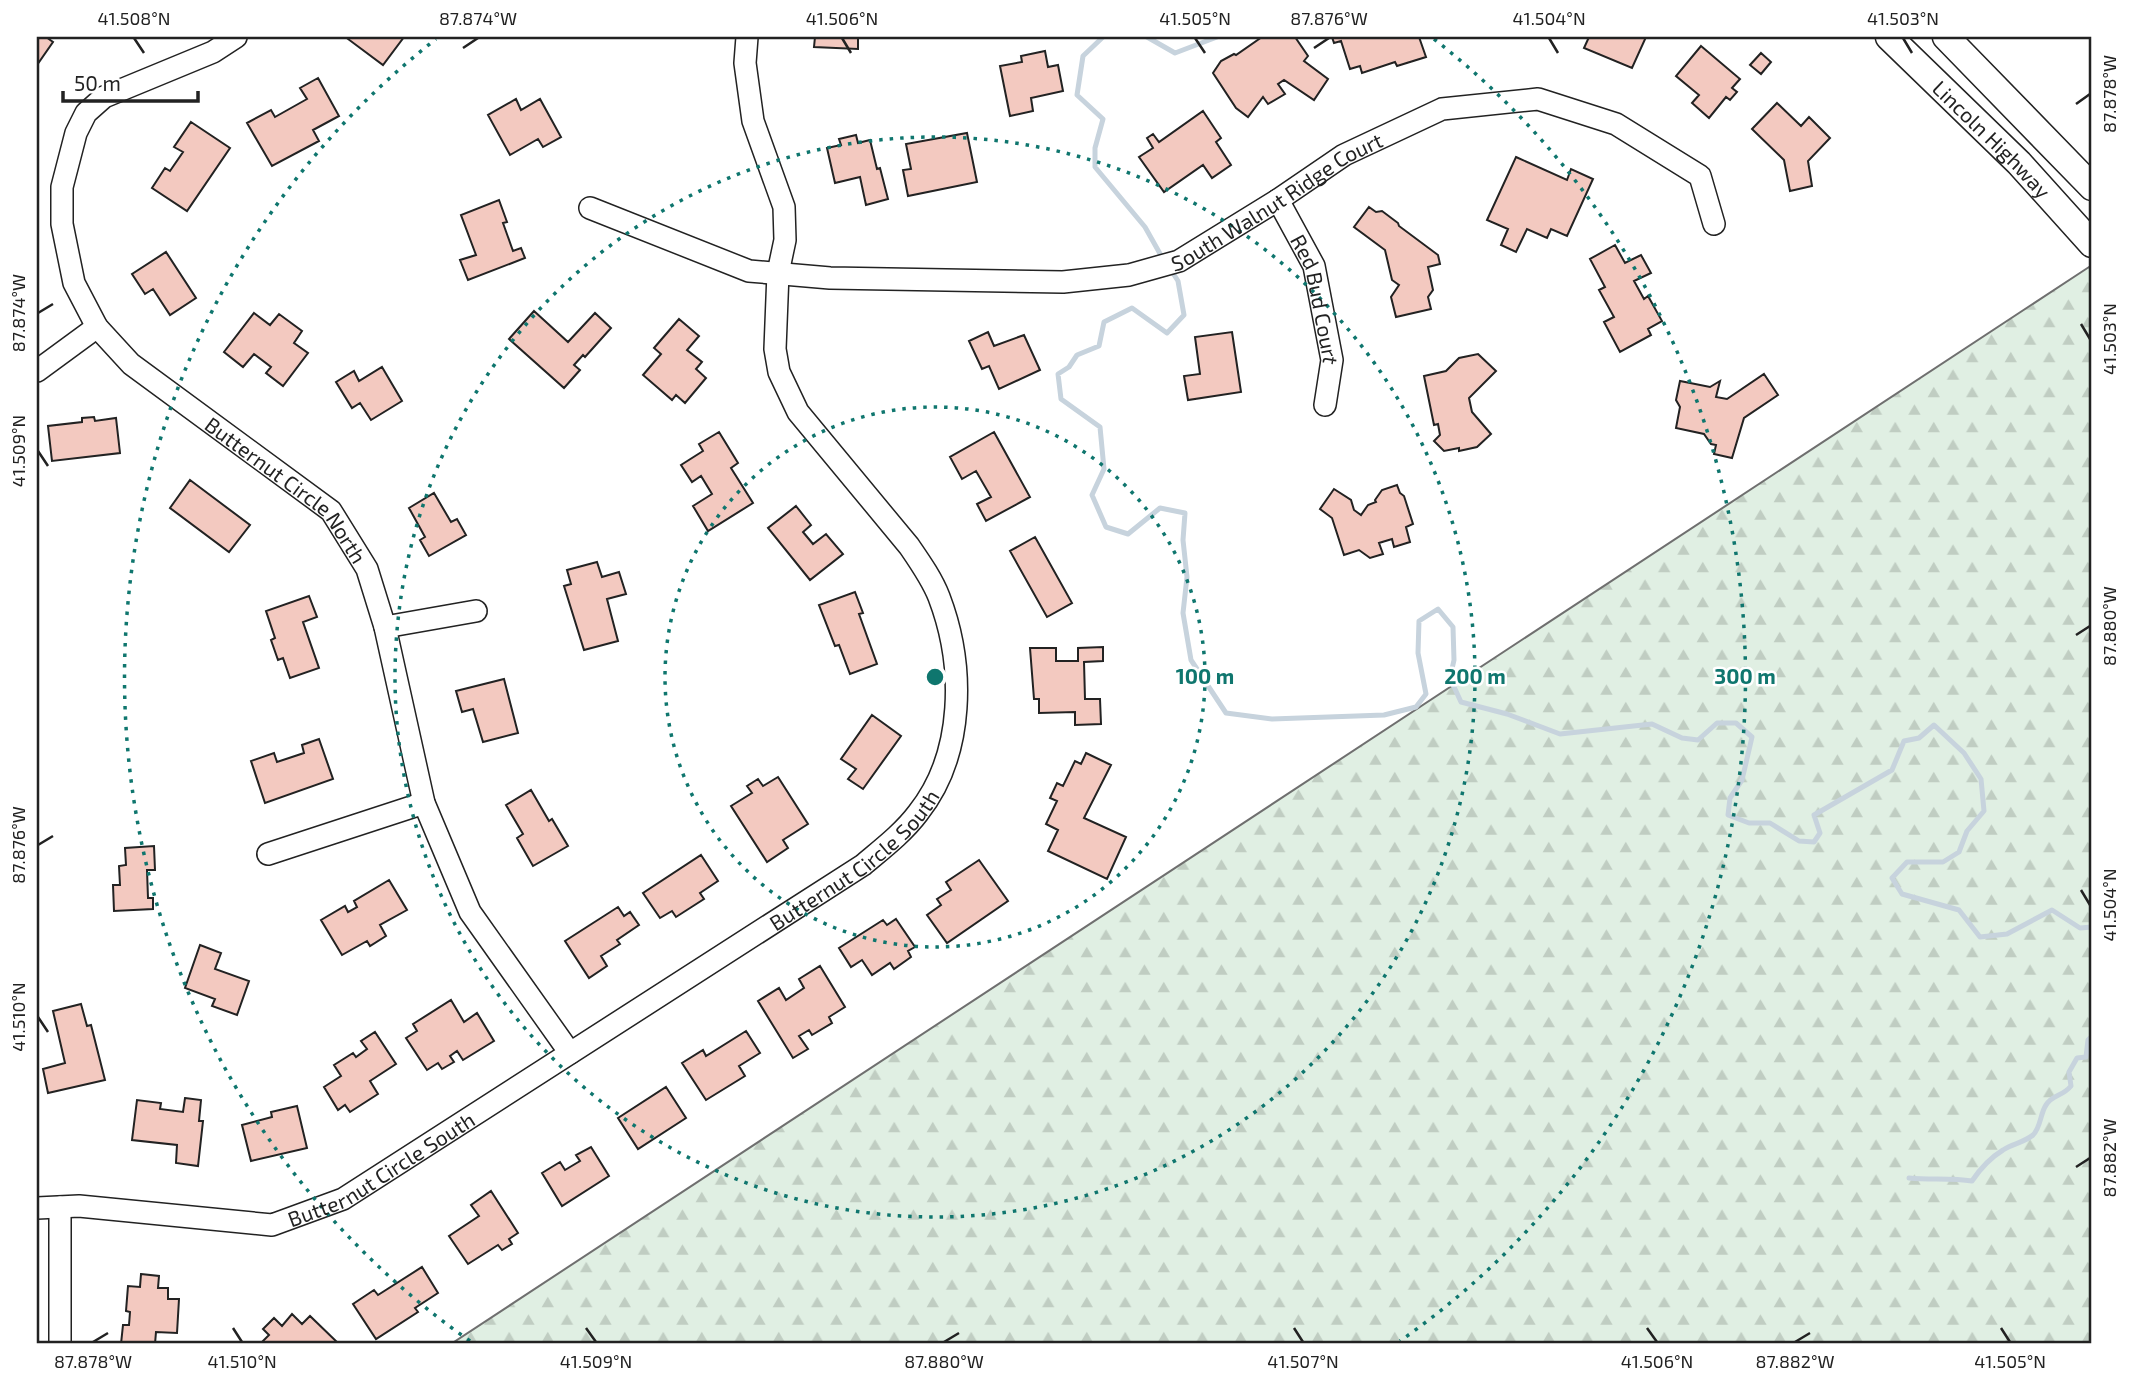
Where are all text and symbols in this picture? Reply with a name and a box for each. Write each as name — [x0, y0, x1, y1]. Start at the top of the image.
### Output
text: 41.508°N — [97, 7, 171, 29]
text: 87.874°W — [439, 7, 517, 29]
text: 41.506°N — [806, 7, 878, 29]
text: 41.505°N — [1159, 7, 1231, 29]
text: 87.876°W — [1290, 7, 1368, 29]
text: 41.504°N — [1512, 7, 1586, 29]
text: 41.503°N — [1867, 7, 1939, 29]
text: 87.878°W — [2098, 55, 2120, 133]
scale bar — [63, 60, 198, 104]
text: 50 m — [74, 70, 121, 95]
street label: Lincoln Highway — [1928, 74, 2057, 203]
street label: South Walnut Ridge Court — [1168, 126, 1386, 275]
street label: Red Bud Court — [1286, 230, 1345, 366]
text: 87.874°W — [7, 274, 29, 352]
text: 41.503°N — [2098, 303, 2120, 375]
street label: Butternut Circle North — [201, 411, 372, 567]
text: 41.509°N — [7, 415, 29, 487]
text: 87.880°W — [2098, 586, 2120, 666]
text: 100 m — [1176, 663, 1234, 688]
text: 200 m — [1444, 663, 1506, 688]
text: 300 m — [1714, 663, 1776, 688]
centre of rings — [923, 665, 947, 689]
street label: Butternut Circle South — [764, 785, 943, 935]
text: 87.876°W — [7, 806, 29, 884]
text: 41.504°N — [2098, 868, 2120, 942]
text: 41.510°N — [7, 982, 29, 1052]
street label: Butternut Circle South — [284, 1106, 479, 1231]
text: 87.882°W — [2098, 1118, 2120, 1198]
text: 87.878°W — [54, 1350, 132, 1372]
text: 41.510°N — [207, 1350, 277, 1372]
text: 41.509°N — [560, 1350, 632, 1372]
text: 87.880°W — [904, 1350, 984, 1372]
text: 41.507°N — [1267, 1350, 1339, 1372]
text: 41.506°N — [1621, 1350, 1693, 1372]
text: 87.882°W — [1755, 1350, 1835, 1372]
text: 41.505°N — [1974, 1350, 2046, 1372]

